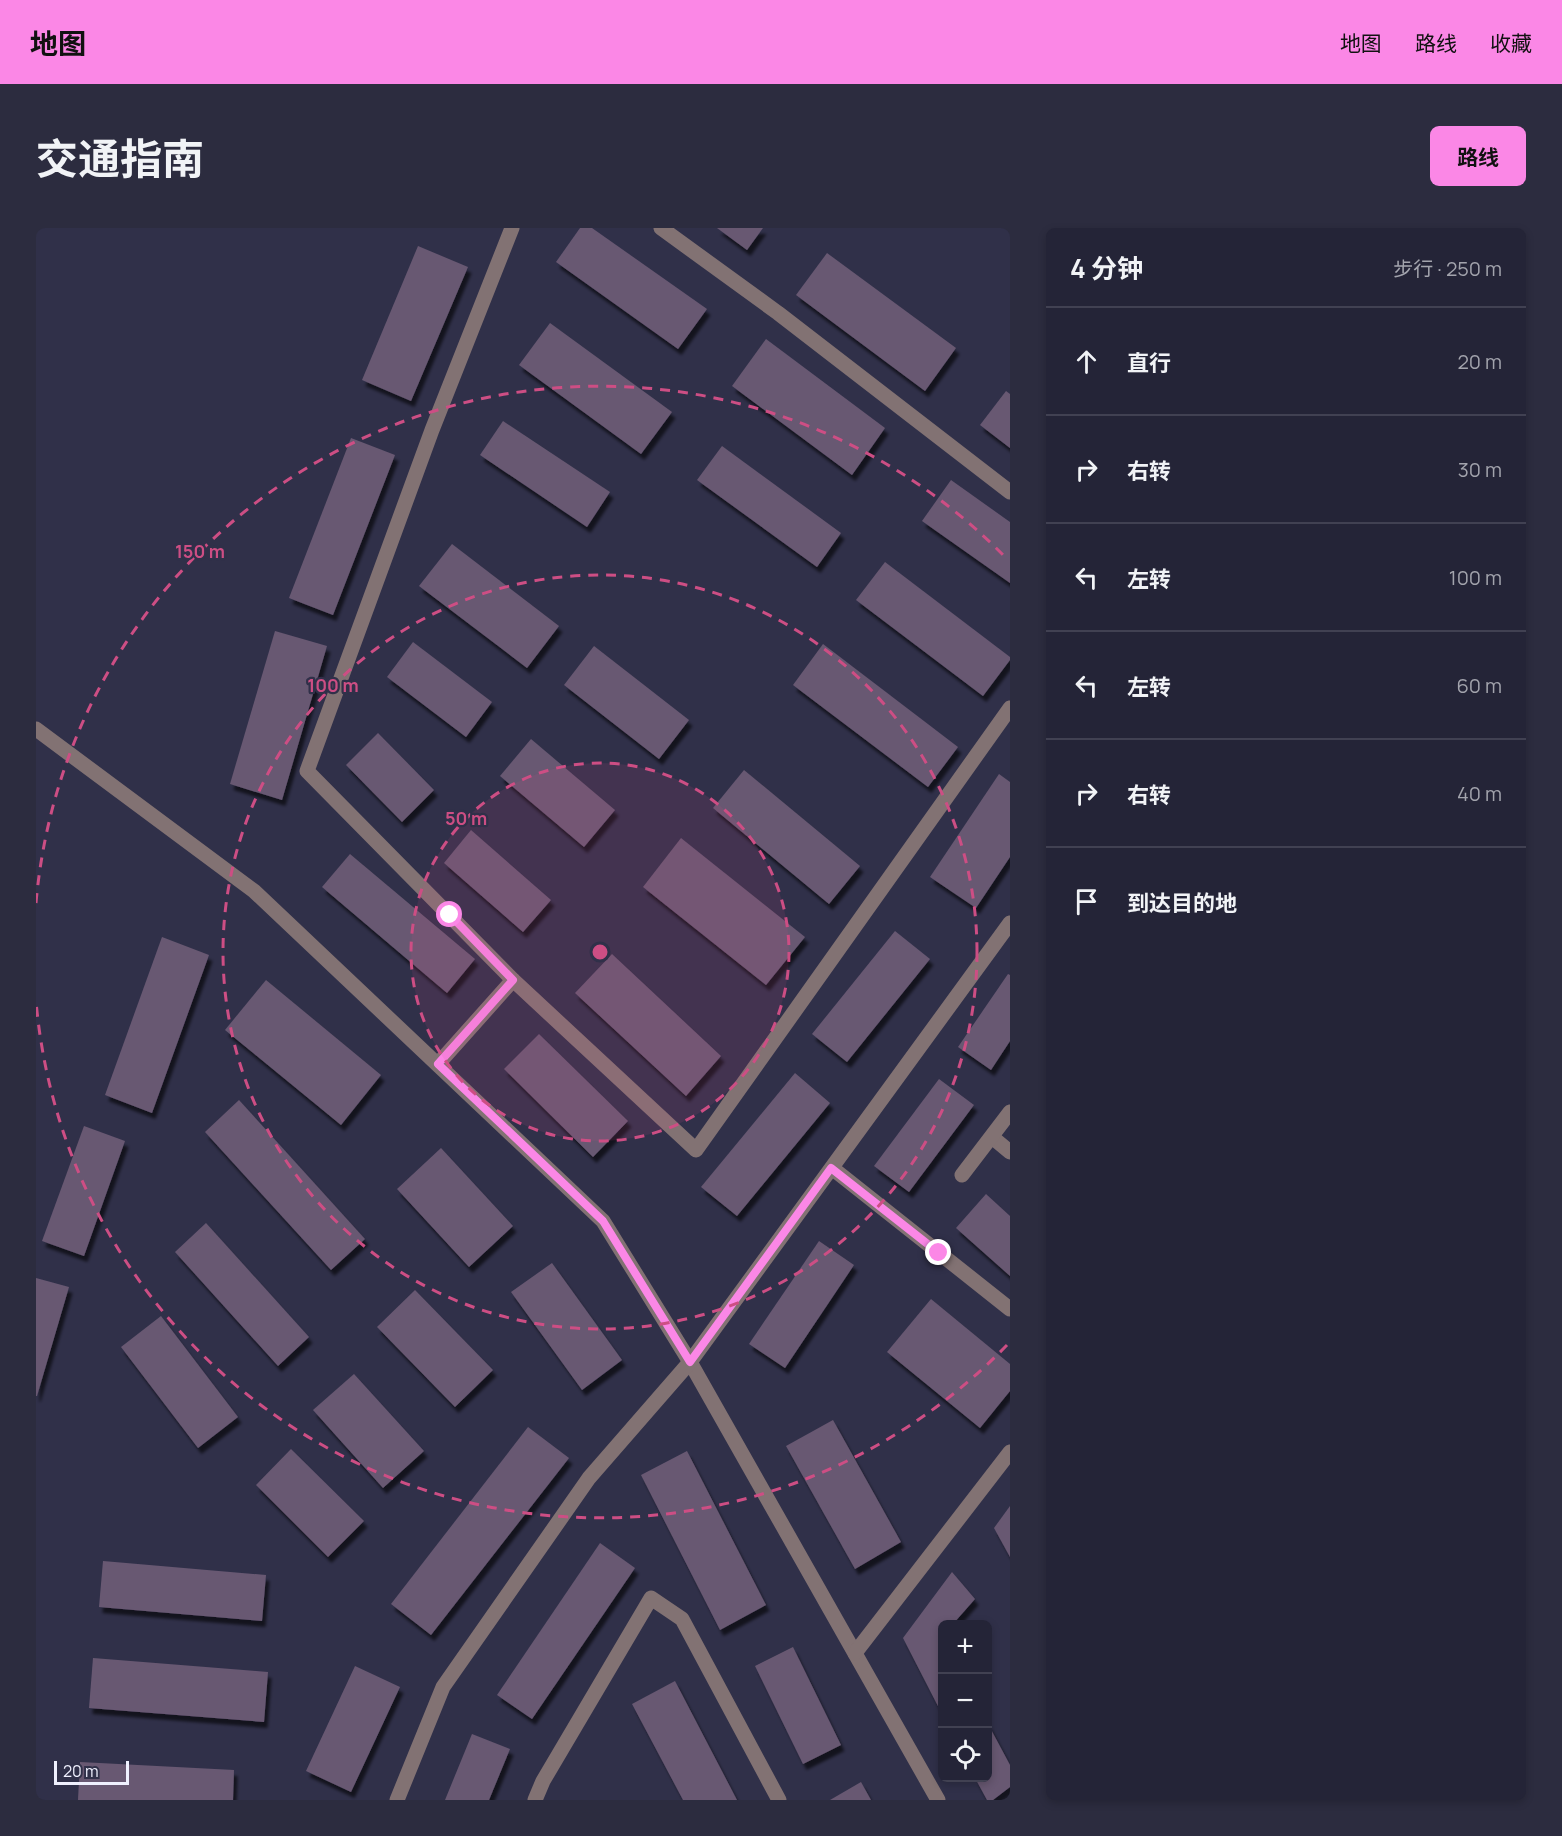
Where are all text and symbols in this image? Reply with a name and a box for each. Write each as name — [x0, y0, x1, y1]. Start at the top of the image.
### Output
text: 地图 — [30, 24, 86, 62]
text: 地图 — [1340, 29, 1382, 57]
text: 路线 — [1415, 29, 1457, 57]
text: 收藏 — [1490, 29, 1532, 57]
button: 路线 — [1430, 126, 1526, 186]
text: 交通指南 — [36, 129, 204, 187]
text: 4 分钟 — [1070, 250, 1143, 286]
text: 步行 · 250 m — [1393, 255, 1502, 282]
icon: ahead — [1070, 345, 1103, 378]
text: 直行 — [1127, 348, 1171, 378]
text: 20 m — [1457, 348, 1502, 375]
icon: right — [1070, 453, 1103, 486]
text: 右转 — [1127, 456, 1171, 486]
text: 30 m — [1458, 456, 1502, 483]
text: 150 m — [175, 539, 225, 563]
icon: left — [1070, 561, 1103, 594]
text: 左转 — [1127, 564, 1171, 594]
text: 100 m — [1449, 564, 1502, 591]
icon: left — [1070, 669, 1103, 702]
text: 左转 — [1127, 672, 1171, 702]
text: 60 m — [1456, 672, 1502, 699]
text: 100 m — [307, 673, 359, 697]
icon: right — [1070, 777, 1103, 810]
text: 右转 — [1127, 780, 1171, 810]
text: 40 m — [1457, 780, 1502, 807]
text: 50 m — [445, 806, 487, 830]
icon: arrive — [1070, 885, 1103, 918]
text: 到达目的地 — [1127, 888, 1237, 918]
route start — [436, 901, 462, 927]
centre of rings — [590, 942, 610, 962]
route end — [925, 1239, 951, 1265]
map controls — [938, 1620, 992, 1782]
button: + — [938, 1620, 992, 1674]
button: − — [938, 1674, 992, 1728]
button: locate — [938, 1728, 992, 1782]
scale bar — [54, 1758, 129, 1786]
text: 20 m — [63, 1760, 99, 1782]

